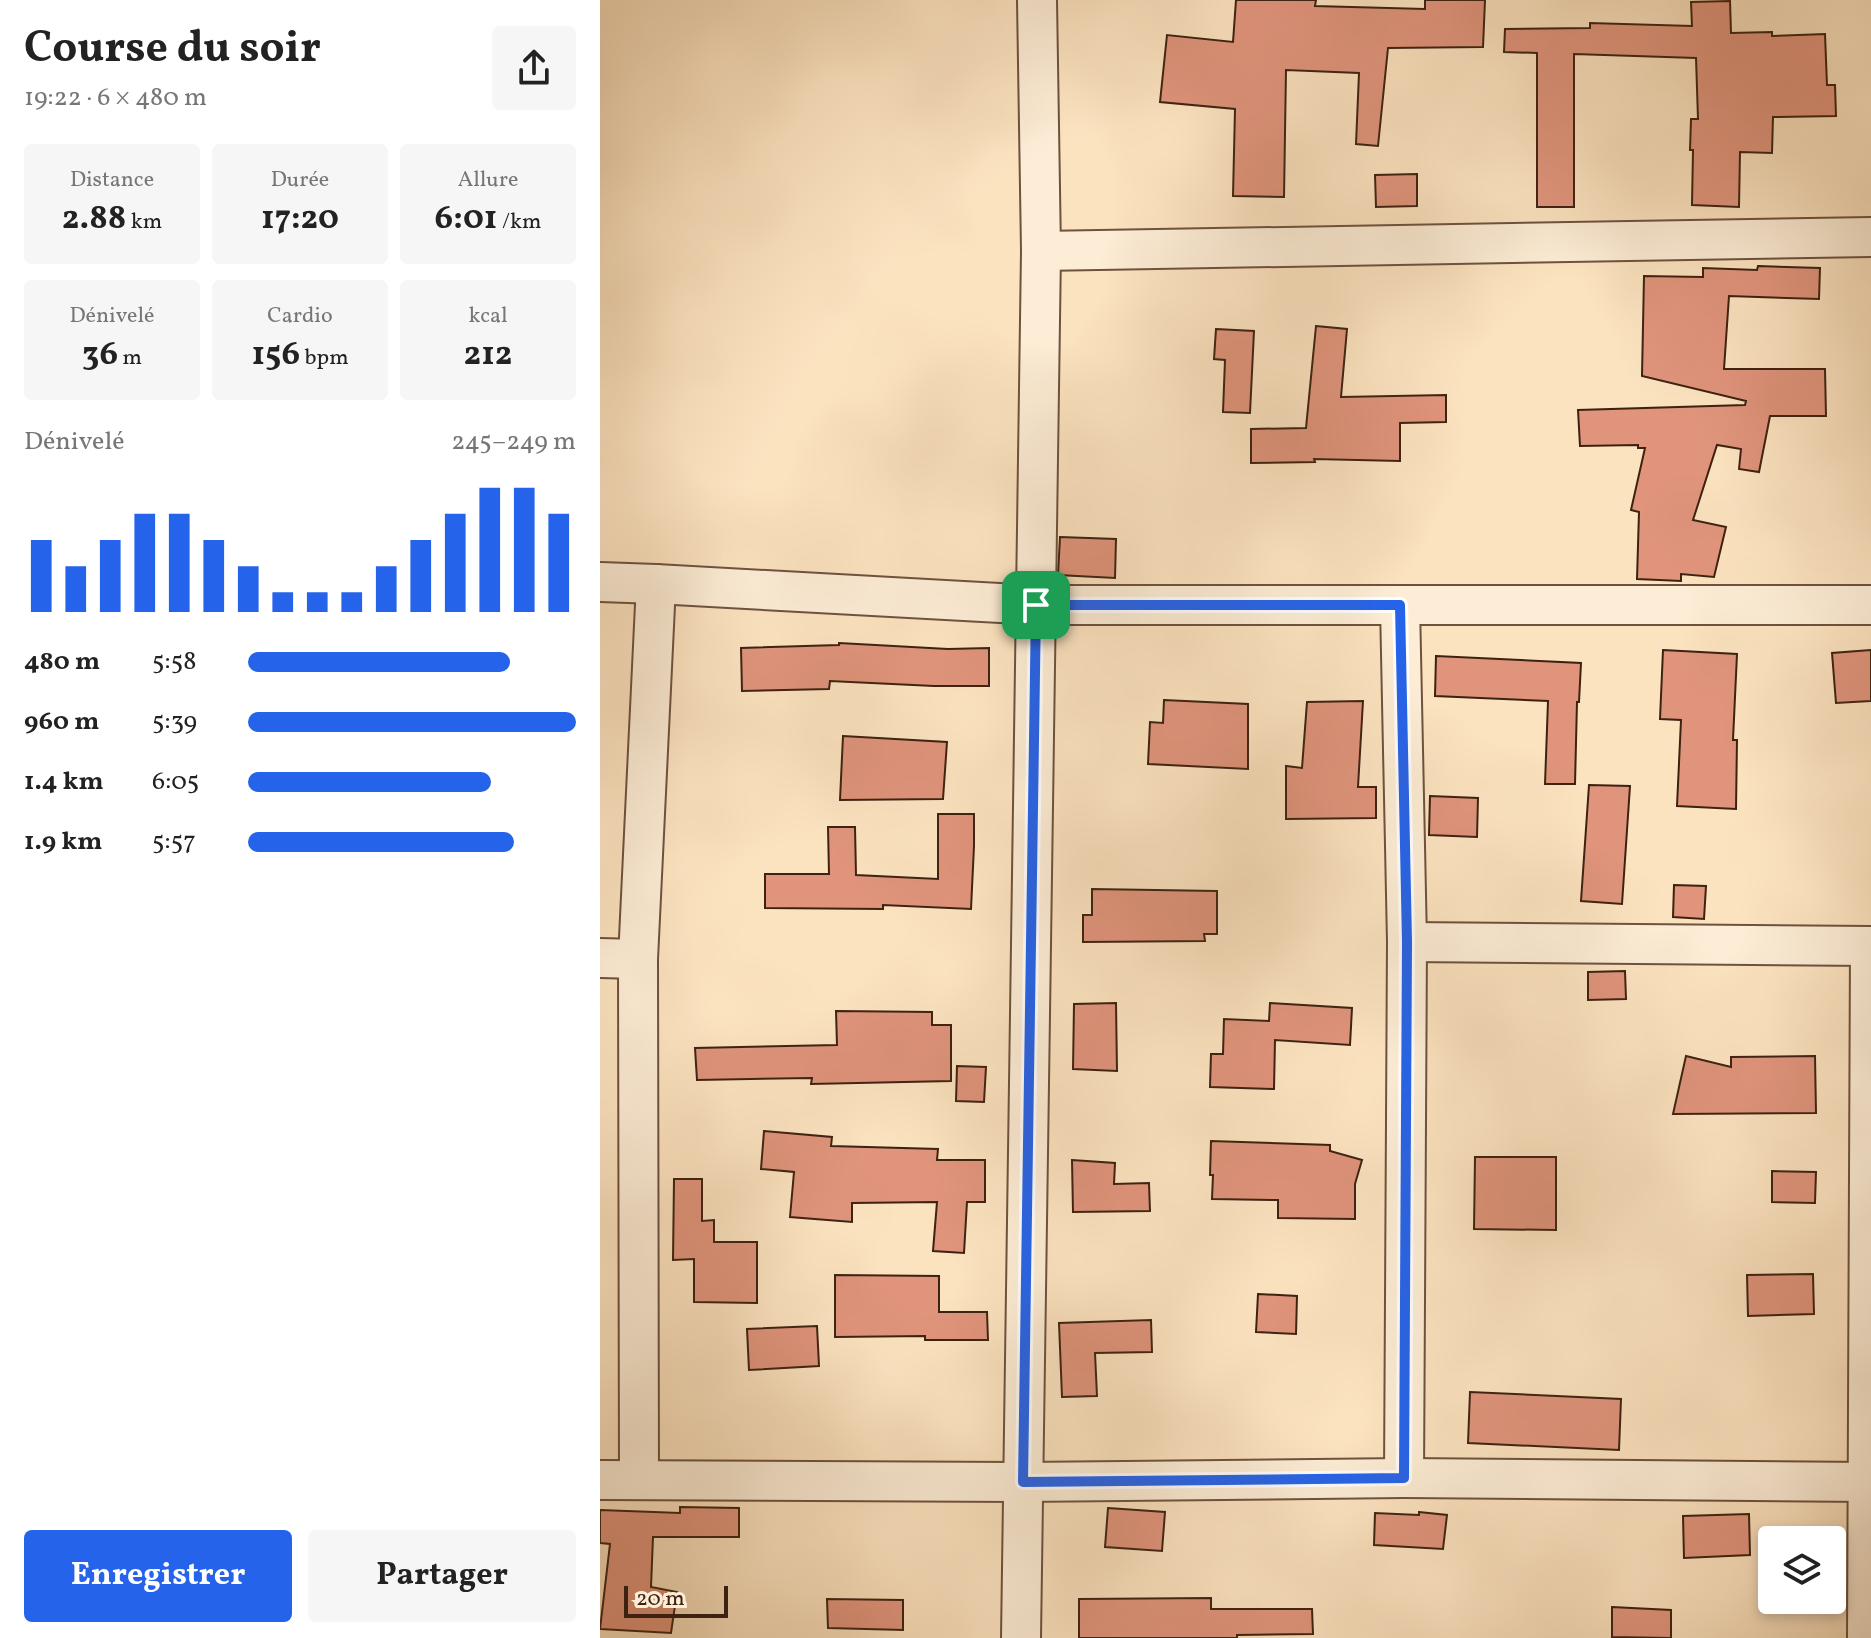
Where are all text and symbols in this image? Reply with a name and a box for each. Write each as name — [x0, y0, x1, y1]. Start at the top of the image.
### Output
text: Course du soir — [24, 19, 321, 80]
button: share — [492, 26, 576, 110]
text: 19:22 · 6 × 480 m — [24, 80, 207, 116]
text: Distance — [70, 165, 154, 196]
text: Durée — [271, 165, 329, 196]
text: Allure — [458, 165, 518, 196]
text: 2.88 — [62, 196, 126, 243]
text: 17:20 — [261, 196, 339, 243]
text: 6:01 — [435, 196, 498, 243]
text: km — [126, 207, 162, 238]
text: /km — [498, 207, 541, 238]
text: Dénivelé — [69, 301, 155, 332]
text: Cardio — [267, 301, 333, 332]
text: kcal — [468, 301, 508, 332]
text: 36 — [82, 332, 118, 379]
text: 156 — [251, 332, 300, 379]
text: 212 — [463, 332, 513, 379]
text: m — [118, 343, 142, 374]
text: bpm — [300, 343, 349, 374]
text: Dénivelé — [24, 424, 125, 460]
text: 245–249 m — [451, 424, 576, 460]
pin — [1002, 571, 1070, 639]
icon: arrive — [1014, 583, 1058, 627]
text: 480 m — [24, 644, 100, 680]
text: 5:58 — [152, 644, 196, 680]
text: 960 m — [24, 704, 99, 740]
text: 5:39 — [152, 704, 197, 740]
text: 1.4 km — [24, 764, 104, 800]
text: 6:05 — [152, 764, 199, 800]
text: 1.9 km — [24, 824, 102, 860]
text: 5:57 — [152, 824, 196, 860]
map controls — [1758, 1526, 1846, 1614]
button: layers — [1758, 1526, 1846, 1614]
button: Enregistrer — [24, 1530, 292, 1622]
button: Partager — [308, 1530, 576, 1622]
scale bar — [624, 1582, 728, 1618]
text: 20 m — [636, 1584, 685, 1615]

